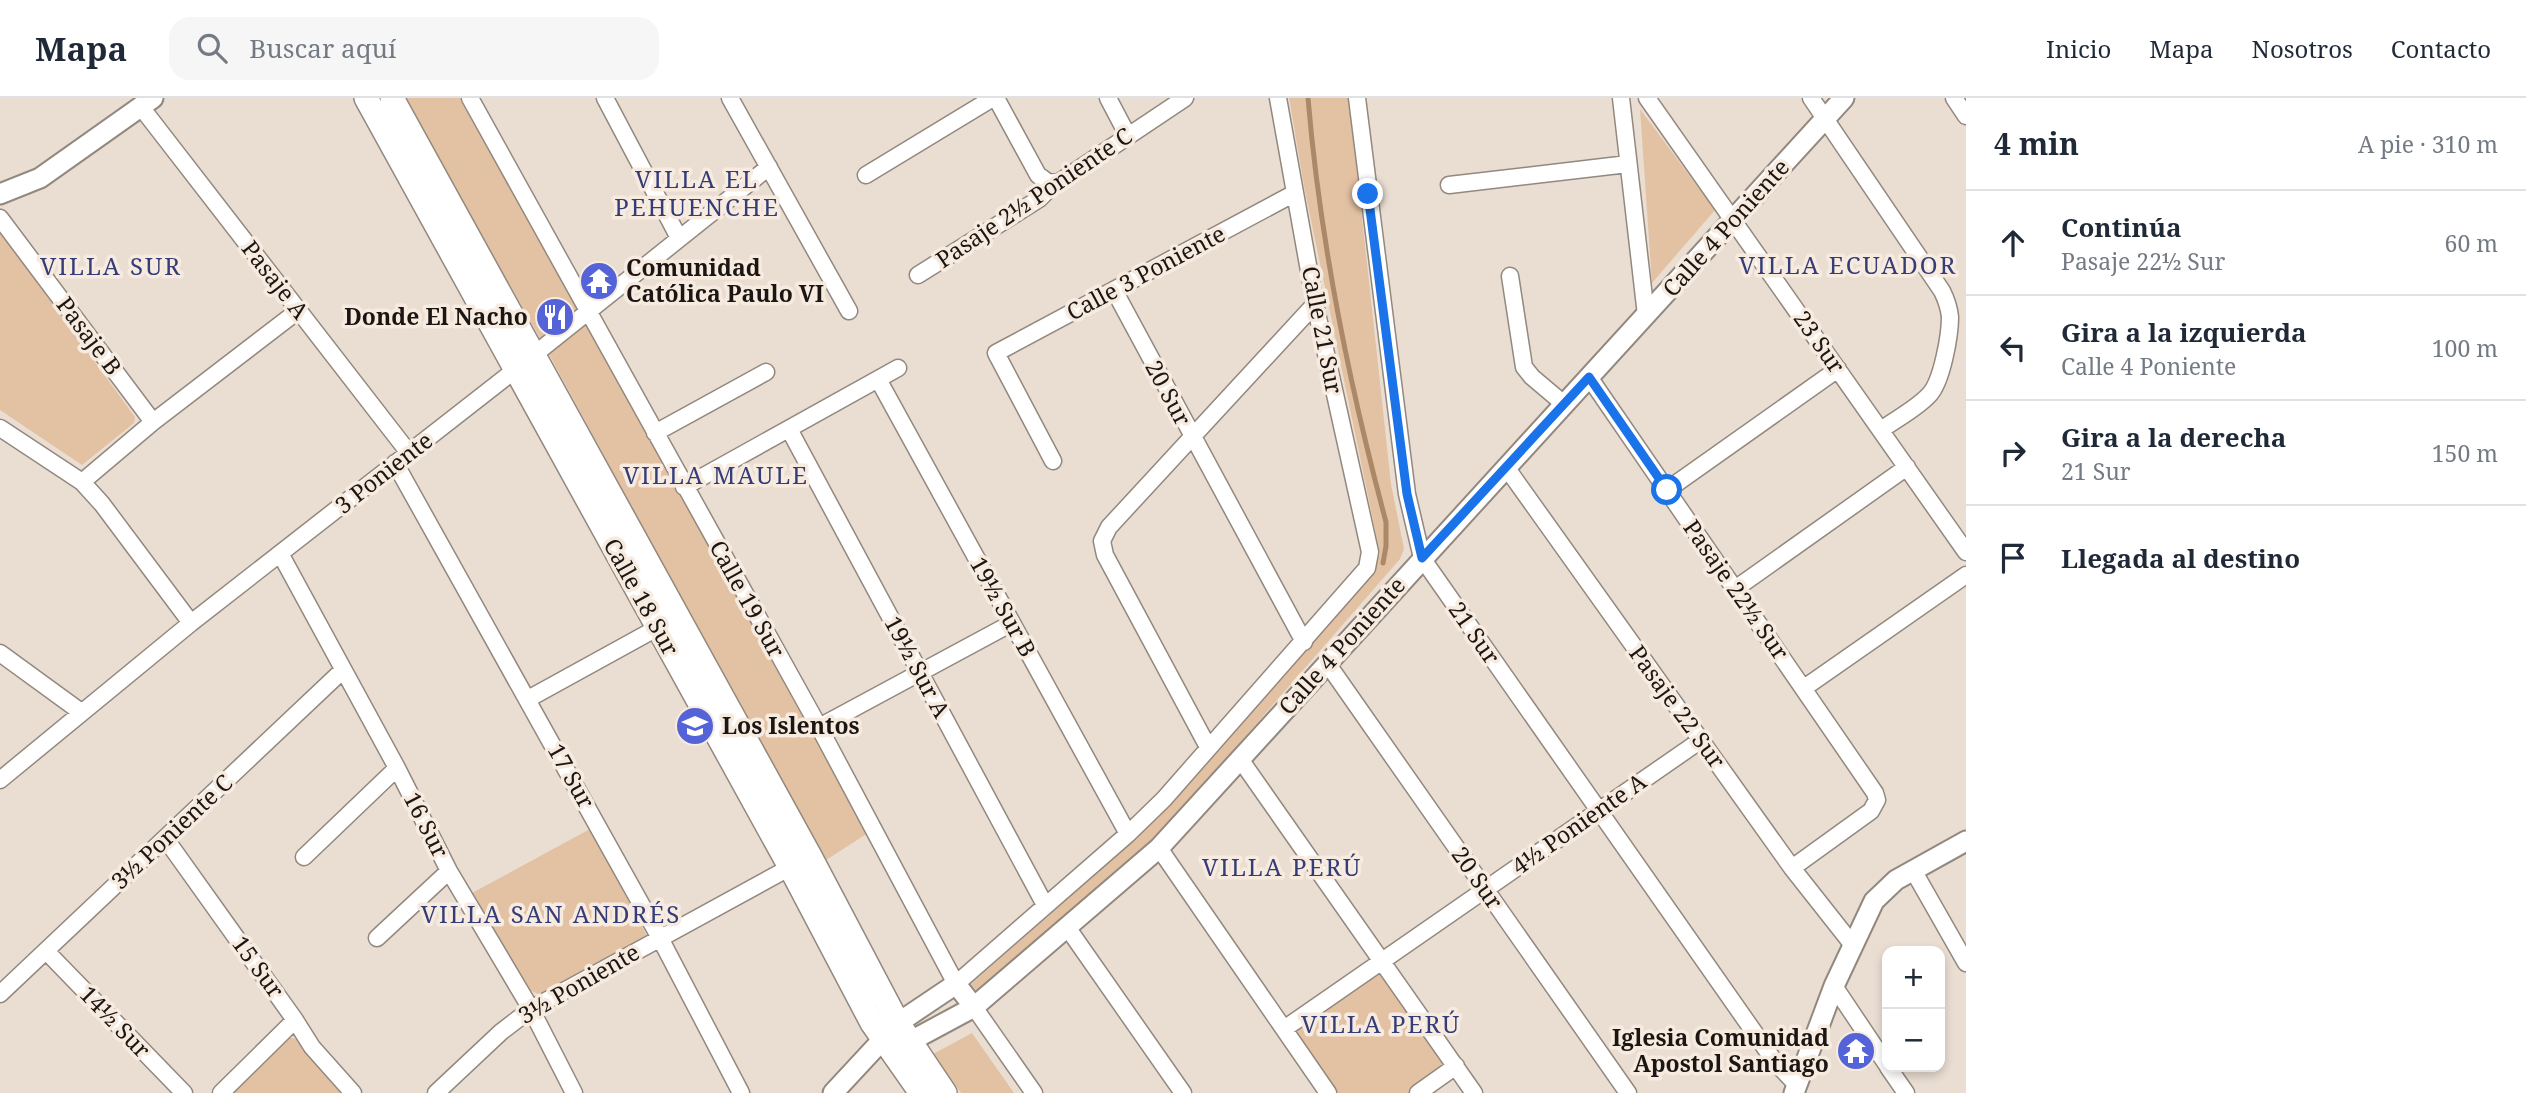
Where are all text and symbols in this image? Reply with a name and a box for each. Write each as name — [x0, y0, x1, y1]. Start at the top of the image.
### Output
search box — [169, 17, 659, 80]
text: Mapa — [35, 26, 127, 71]
icon: search — [193, 29, 231, 67]
text: Buscar aquí — [249, 30, 396, 66]
text: Inicio — [2046, 32, 2111, 65]
text: Mapa — [2149, 32, 2214, 65]
text: Nosotros — [2252, 32, 2353, 65]
text: Contacto — [2391, 32, 2491, 65]
street label: Pasaje 2½ Poniente C — [929, 119, 1138, 275]
text: 4 min — [1994, 123, 2079, 164]
text: A pie · 310 m — [2358, 128, 2498, 160]
street label: Calle 4 Poniente — [1655, 151, 1796, 303]
district label: VILLA EL PEHUENCHE — [614, 162, 780, 223]
route end — [1352, 178, 1383, 209]
text: Continúa — [2061, 209, 2182, 245]
street label: Calle 3 Poniente — [1061, 217, 1230, 327]
icon: ahead — [1994, 224, 2032, 262]
text: 60 m — [2445, 227, 2498, 259]
street label: Pasaje A — [235, 233, 317, 326]
text: Pasaje 22½ Sur — [2061, 245, 2225, 277]
district label: VILLA ECUADOR — [1739, 248, 1957, 281]
district label: VILLA SUR — [40, 249, 182, 282]
place label: Comunidad Católica Paulo VI — [626, 251, 824, 309]
temple icon: Comunidad Católica Paulo VI — [578, 260, 620, 302]
street label: Calle 21 Sur — [1295, 263, 1351, 396]
street label: Pasaje B — [50, 290, 130, 381]
restaurant icon: Donde El Nacho — [534, 296, 576, 338]
place label: Donde El Nacho — [344, 300, 528, 332]
street label: 23 Sur — [1787, 304, 1853, 379]
text: Gira a la izquierda — [2061, 314, 2307, 350]
icon: left — [1994, 329, 2032, 367]
text: 100 m — [2432, 332, 2498, 364]
text: Calle 4 Poniente — [2061, 350, 2236, 382]
street label: 20 Sur — [1138, 354, 1199, 431]
text: Gira a la derecha — [2061, 419, 2286, 455]
street label: 3 Poniente — [328, 424, 439, 520]
icon: right — [1994, 434, 2032, 472]
text: 150 m — [2432, 437, 2498, 469]
text: 21 Sur — [2061, 455, 2131, 487]
district label: VILLA MAULE — [623, 458, 809, 491]
route start — [1651, 474, 1682, 505]
street label: Pasaje 22½ Sur — [1677, 513, 1797, 666]
street label: Calle 18 Sur — [597, 532, 687, 661]
street label: Calle 19 Sur — [703, 534, 793, 663]
icon: arrive — [1994, 539, 2032, 577]
text: Llegada al destino — [2061, 540, 2300, 576]
street label: 19½ Sur B — [963, 551, 1045, 662]
street label: Calle 4 Poniente — [1271, 569, 1412, 721]
street label: 21 Sur — [1442, 595, 1508, 670]
street label: 19½ Sur A — [878, 610, 958, 724]
street label: Pasaje 22 Sur — [1622, 638, 1733, 775]
school or university icon: Los Islentos — [674, 705, 716, 747]
place label: Los Islentos — [722, 709, 860, 741]
street label: 17 Sur — [541, 737, 603, 814]
street label: 4½ Poniente A — [1505, 765, 1653, 881]
street label: 3½ Poniente C — [104, 767, 239, 896]
street label: 16 Sur — [397, 786, 457, 863]
street label: 20 Sur — [1445, 840, 1511, 915]
district label: VILLA PERÚ — [1202, 850, 1362, 883]
district label: VILLA SAN ANDRÉS — [421, 897, 681, 930]
street label: 15 Sur — [225, 929, 292, 1004]
street label: 3½ Poniente — [512, 936, 645, 1031]
map controls — [1882, 946, 1945, 1072]
button: + — [1882, 946, 1945, 1009]
street label: 14½ Sur — [73, 978, 158, 1065]
district label: VILLA PERÚ — [1301, 1007, 1461, 1040]
button: − — [1882, 1009, 1945, 1072]
place label: Iglesia Comunidad Apostol Santiago — [1612, 1021, 1829, 1079]
temple icon: Iglesia Comunidad Apostol Santiago — [1835, 1030, 1877, 1072]

